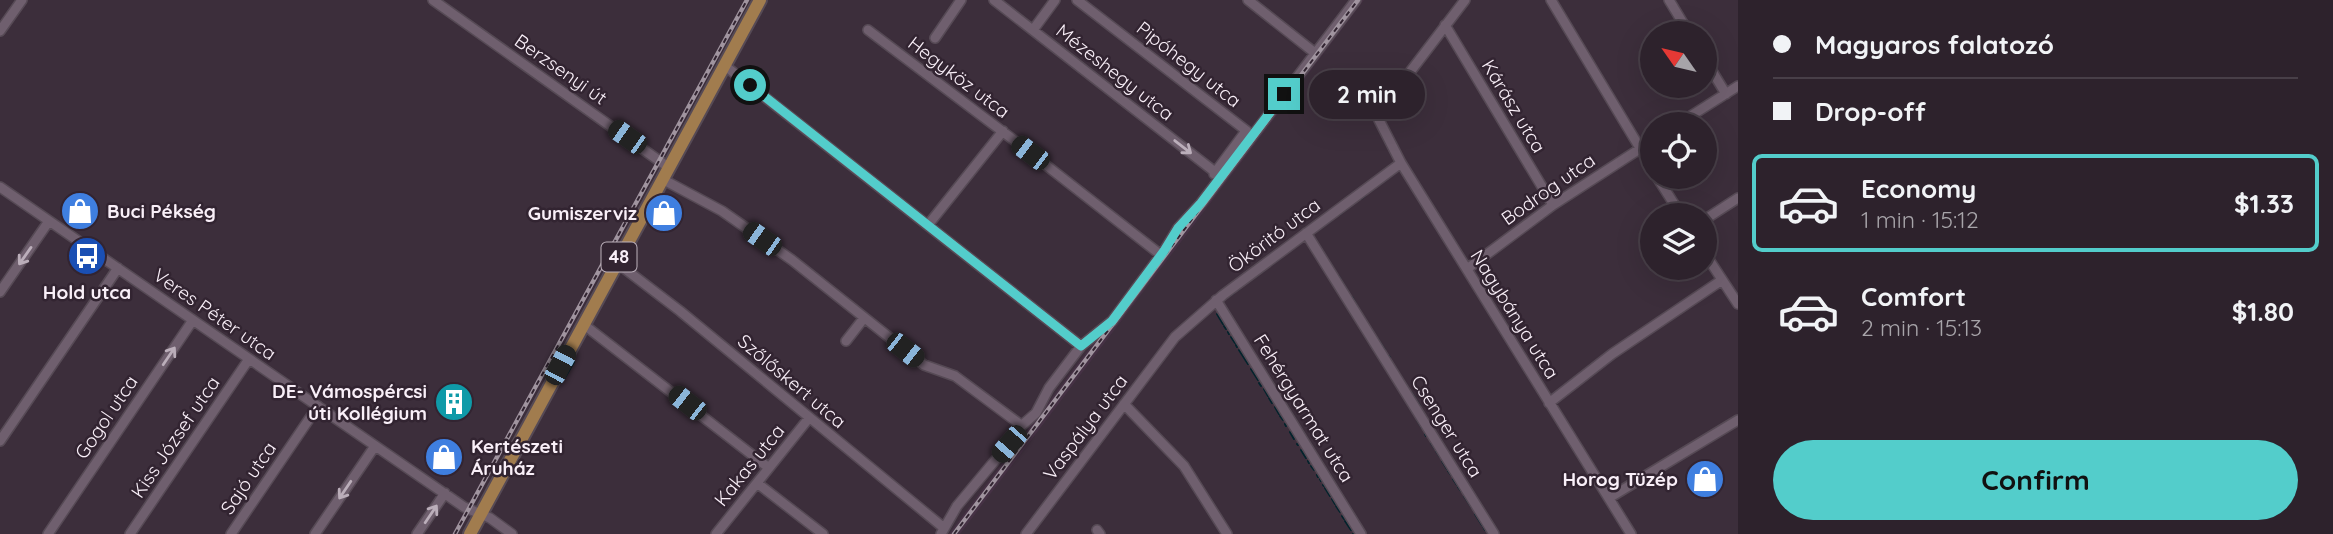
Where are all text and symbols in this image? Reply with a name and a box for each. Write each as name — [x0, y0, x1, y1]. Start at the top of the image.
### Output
street label: Pipóhegy utca — [1132, 16, 1246, 112]
street label: Mézeshegy utca — [1051, 19, 1179, 125]
north arrow — [1640, 21, 1717, 98]
map controls — [1640, 21, 1717, 280]
street label: Berzsenyi út — [510, 28, 612, 110]
text: Magyaros falatozó — [1815, 28, 2054, 61]
street label: Hegyköz utca — [903, 31, 1015, 123]
street label: Kárász utca — [1477, 55, 1551, 157]
route start — [734, 69, 766, 101]
callout: 2 min — [1308, 70, 1424, 119]
route end — [1268, 78, 1300, 110]
text: 2 min — [1337, 80, 1397, 109]
text: Drop-off — [1815, 95, 1926, 128]
button: locate — [1640, 112, 1717, 189]
car — [604, 116, 651, 158]
car — [1007, 132, 1054, 174]
one-way arrow — [1174, 139, 1192, 154]
street label: Bodrog utca — [1496, 148, 1600, 230]
icon: car — [1777, 172, 1840, 235]
text: Economy — [1861, 172, 1976, 205]
text: $1.33 — [2234, 187, 2294, 220]
shop icon: Buci Pékség — [59, 190, 101, 232]
shop icon: Gumiszerviz — [643, 192, 685, 234]
street label: Ököritó utca — [1223, 193, 1325, 277]
place label: Buci Pékség — [107, 199, 216, 223]
place label: Gumiszerviz — [528, 201, 637, 225]
button: layers — [1640, 203, 1717, 280]
text: 1 min · 15:12 — [1861, 205, 1979, 234]
car — [739, 218, 786, 260]
bus stop icon: Hold utca — [66, 235, 108, 277]
road number: 48 — [602, 243, 636, 272]
street label: Nagybánya utca — [1466, 245, 1564, 383]
one-way arrow — [18, 246, 32, 265]
street label: Veres Péter utca — [149, 263, 281, 365]
place label: Hold utca — [43, 280, 131, 304]
icon: car — [1777, 280, 1840, 343]
text: Comfort — [1861, 280, 1966, 313]
text: $1.80 — [2232, 295, 2294, 328]
text: 2 min · 15:13 — [1861, 313, 1982, 342]
street label: Szőlőskert utca — [733, 329, 851, 433]
car — [882, 329, 929, 371]
street label: Fehérgyarmat utca — [1249, 329, 1359, 487]
car — [541, 342, 580, 388]
one-way arrow — [162, 347, 176, 366]
street label: Vaspálya utca — [1038, 369, 1132, 485]
street label: Csenger utca — [1406, 370, 1488, 482]
street label: Gogol utca — [69, 371, 143, 463]
street label: Kiss József utca — [126, 372, 224, 502]
place label: DE- Vámospércsi úti Kollégium — [272, 379, 427, 425]
building icon: DE- Vámospércsi úti Kollégium — [433, 381, 475, 423]
car — [664, 382, 711, 424]
street label: Kakas utca — [709, 419, 789, 511]
car — [988, 421, 1031, 467]
place label: Kertészeti Áruház — [471, 434, 563, 480]
shop icon: Kertészeti Áruház — [423, 436, 465, 478]
street label: Sajó utca — [215, 437, 281, 519]
button: Confirm — [1773, 440, 2298, 520]
shop icon: Horog Tüzép — [1684, 458, 1726, 500]
place label: Horog Tüzép — [1562, 467, 1678, 491]
one-way arrow — [338, 480, 352, 499]
one-way arrow — [424, 505, 438, 524]

